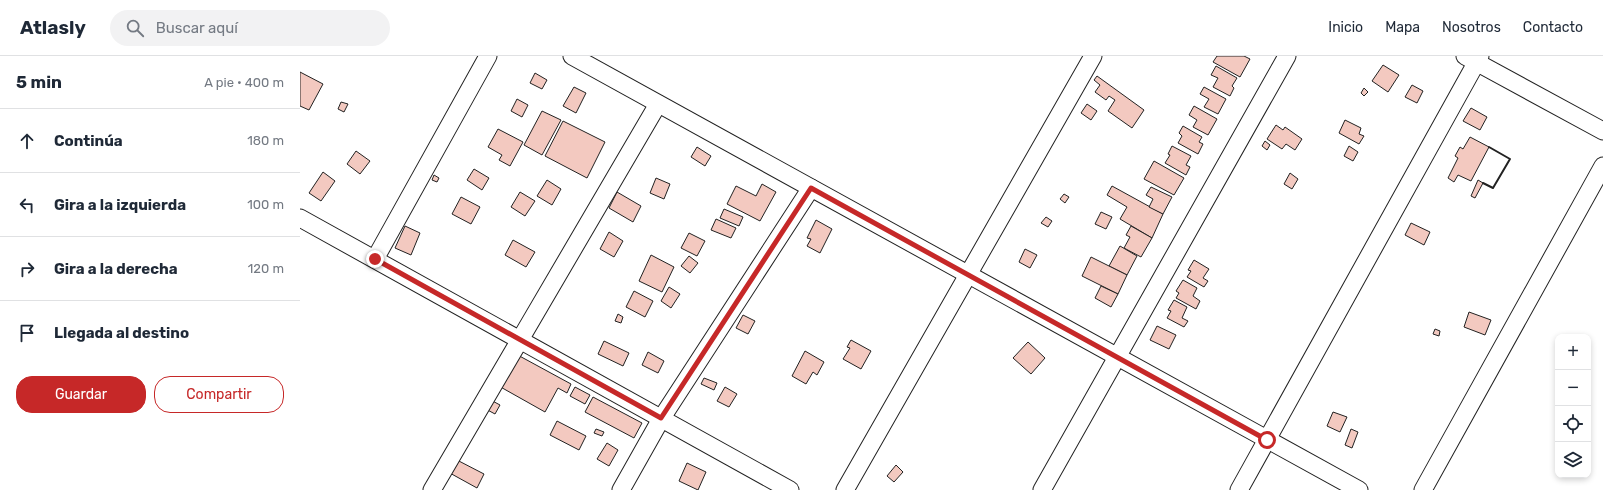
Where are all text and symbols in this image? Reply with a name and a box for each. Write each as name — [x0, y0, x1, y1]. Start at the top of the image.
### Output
search box — [110, 10, 390, 46]
text: Atlasly — [20, 16, 86, 39]
icon: search — [124, 17, 146, 39]
text: Buscar aquí — [156, 19, 238, 37]
text: Inicio — [1328, 19, 1363, 36]
text: Mapa — [1385, 19, 1420, 36]
text: Nosotros — [1442, 19, 1501, 36]
text: Contacto — [1523, 19, 1583, 36]
text: 5 min — [16, 72, 62, 92]
text: A pie · 400 m — [204, 75, 284, 90]
icon: ahead — [16, 130, 38, 152]
text: Continúa — [54, 132, 123, 150]
text: 180 m — [247, 133, 284, 148]
icon: left — [16, 194, 38, 216]
text: Gira a la izquierda — [54, 196, 186, 214]
text: 100 m — [247, 197, 284, 212]
route end — [366, 250, 384, 268]
icon: right — [16, 258, 38, 280]
text: Gira a la derecha — [54, 260, 178, 278]
text: 120 m — [248, 261, 284, 276]
icon: arrive — [16, 322, 38, 344]
text: Llegada al destino — [54, 324, 189, 342]
map controls — [1555, 334, 1591, 478]
button: + — [1555, 334, 1591, 370]
button: − — [1555, 370, 1591, 406]
button: Guardar — [16, 376, 146, 413]
button: Compartir — [154, 376, 284, 413]
button: locate — [1555, 406, 1591, 442]
route start — [1258, 431, 1276, 449]
button: layers — [1555, 442, 1591, 478]

